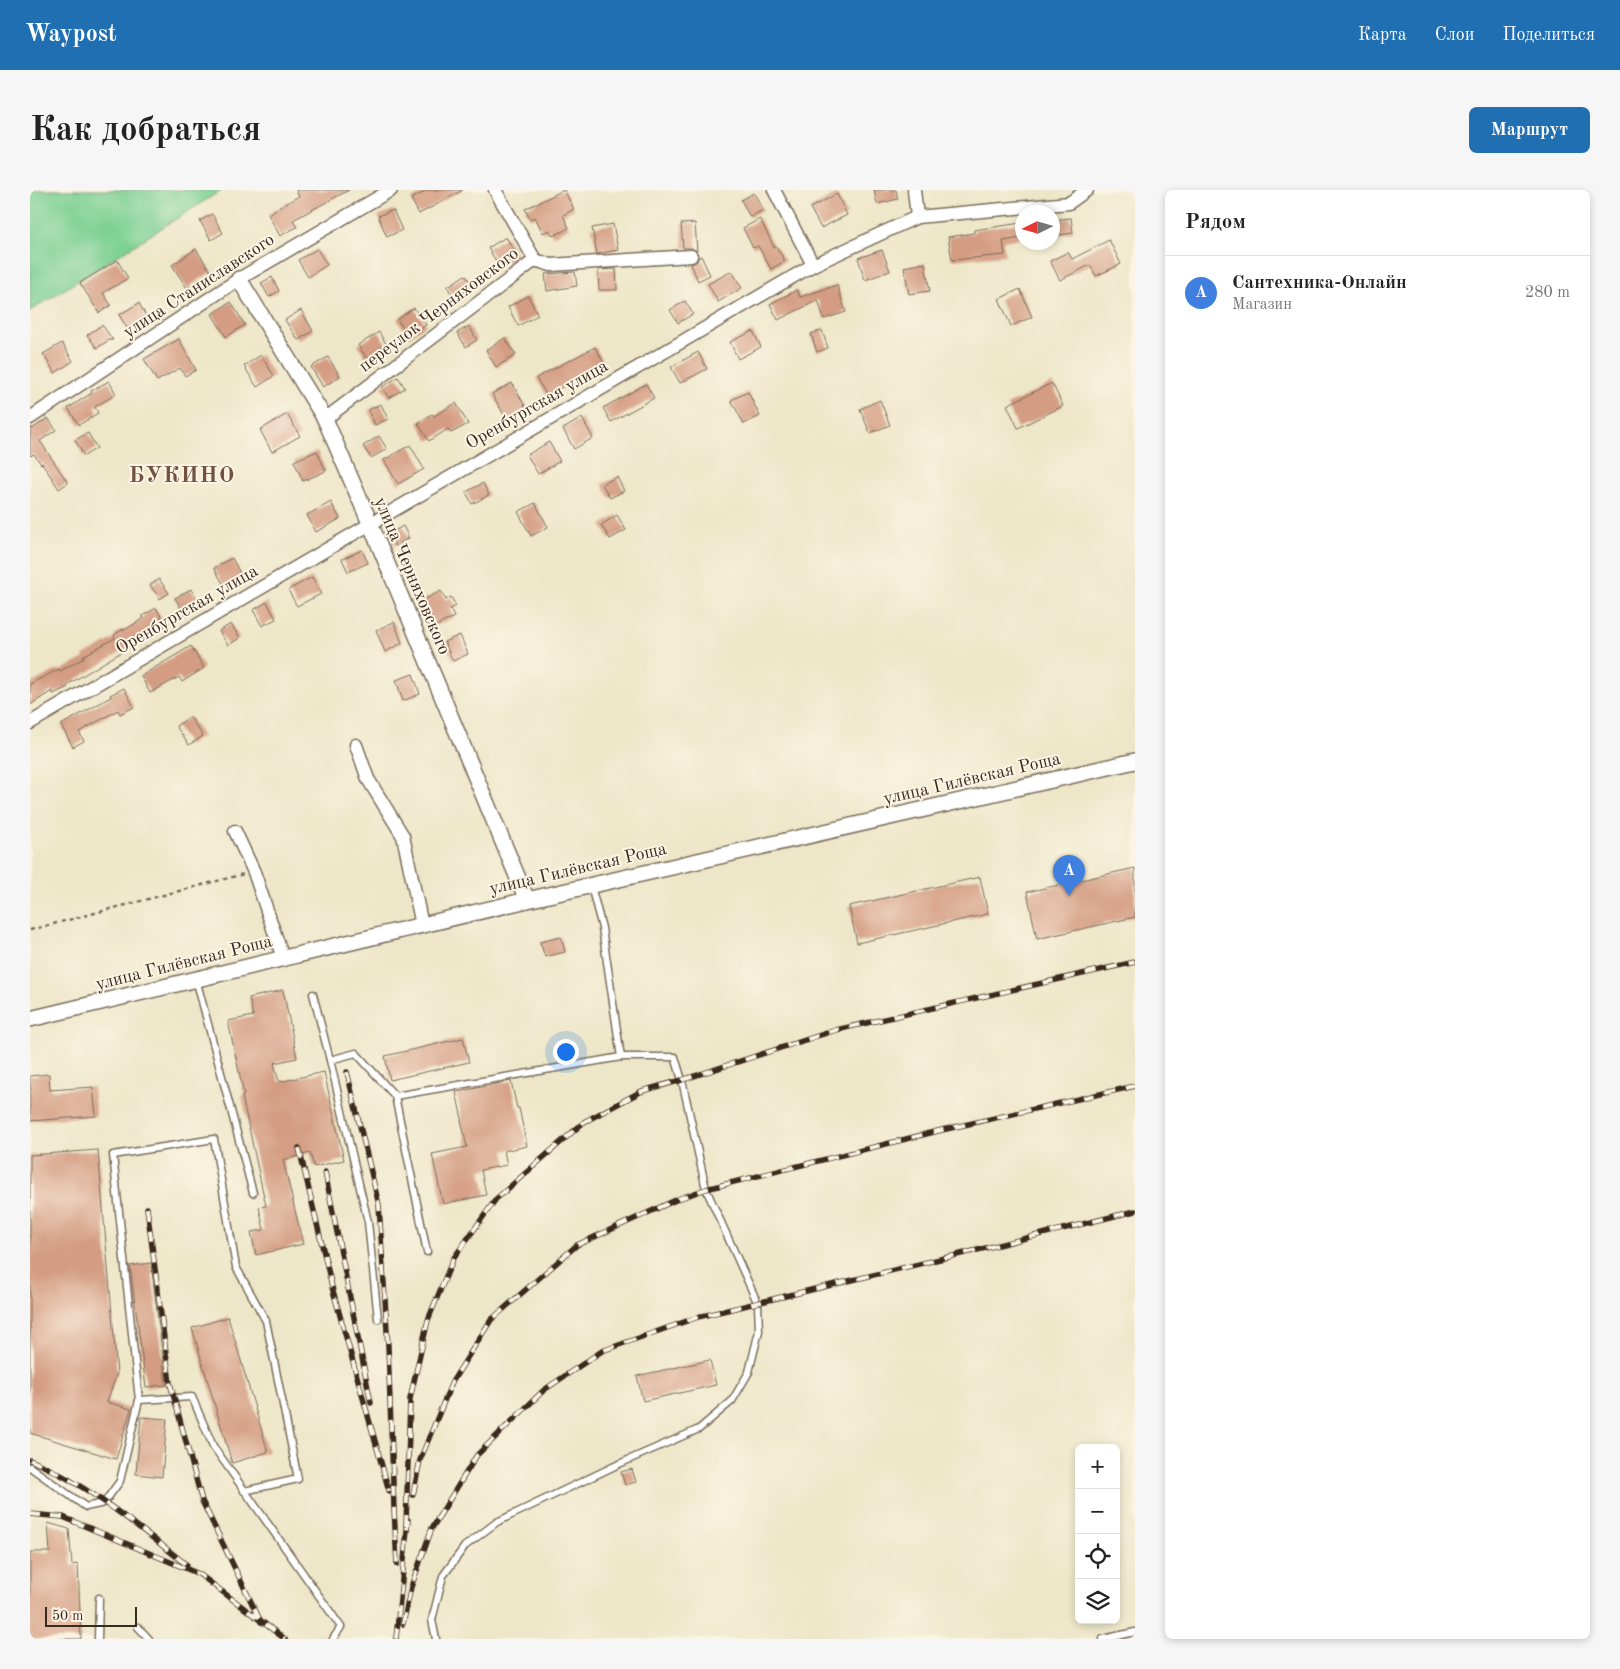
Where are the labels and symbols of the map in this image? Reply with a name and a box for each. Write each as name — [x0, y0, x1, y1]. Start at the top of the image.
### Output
north arrow — [1015, 205, 1060, 250]
street label: улица Станиславского — [120, 230, 278, 342]
street label: переулок Черняховского — [356, 244, 522, 376]
street label: Оренбургская улица — [463, 357, 611, 453]
district label: БУКИНО — [129, 465, 235, 487]
street label: улица Черняховского — [371, 495, 453, 657]
street label: Оренбургская улица — [113, 562, 261, 658]
street label: улица Гилёвская Роща — [882, 750, 1062, 808]
street label: улица Гилёвская Роща — [488, 840, 668, 898]
pin: A — [1053, 855, 1085, 896]
street label: улица Гилёвская Роща — [94, 932, 274, 994]
your location — [553, 1039, 579, 1065]
scale bar — [45, 1604, 138, 1627]

